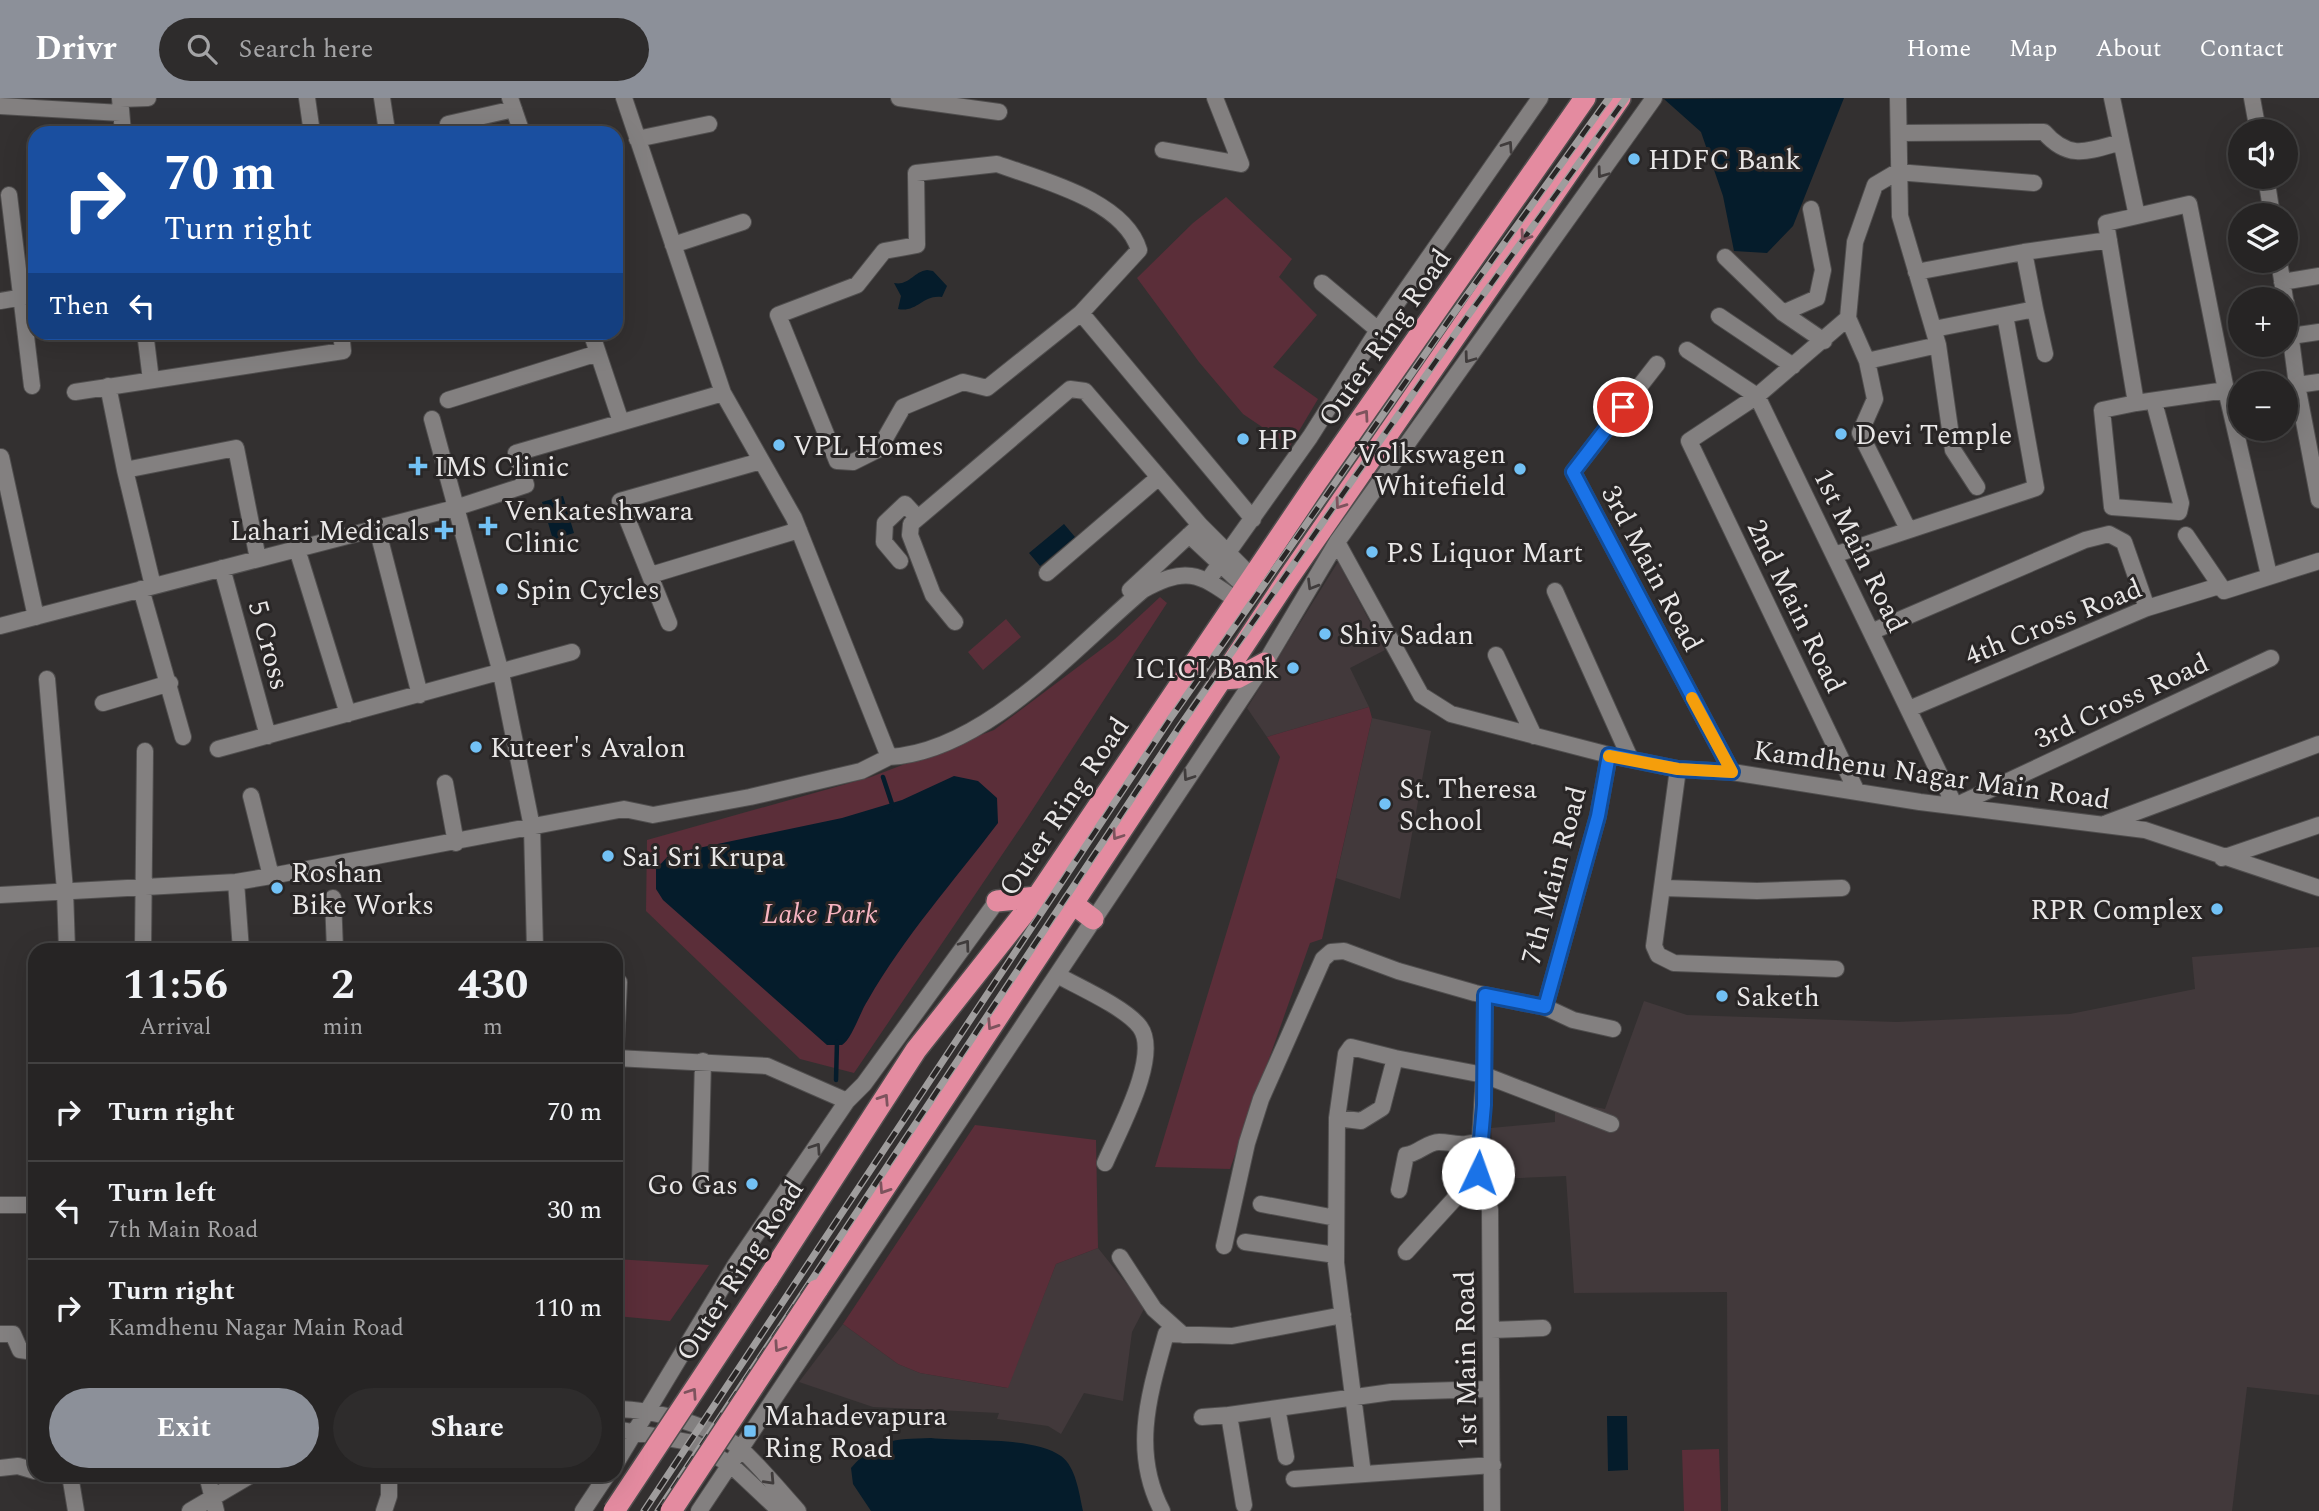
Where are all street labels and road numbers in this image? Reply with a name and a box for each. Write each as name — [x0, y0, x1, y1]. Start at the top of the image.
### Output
street label: Outer Ring Road — [1308, 240, 1463, 436]
street label: 1st Main Road — [1801, 461, 1918, 640]
street label: 3rd Main Road — [1590, 478, 1714, 660]
street label: 2nd Main Road — [1735, 512, 1856, 701]
street label: 4th Cross Road — [1958, 567, 2149, 678]
street label: 5 Cross — [236, 596, 301, 695]
street label: 3rd Cross Road — [2027, 642, 2216, 761]
street label: Outer Ring Road — [988, 708, 1140, 905]
street label: Kamdhenu Nagar Main Road — [1751, 729, 2113, 822]
street label: 7th Main Road — [1510, 781, 1599, 969]
street label: Outer Ring Road — [665, 1172, 815, 1370]
street label: 1st Main Road — [1443, 1270, 1490, 1450]

